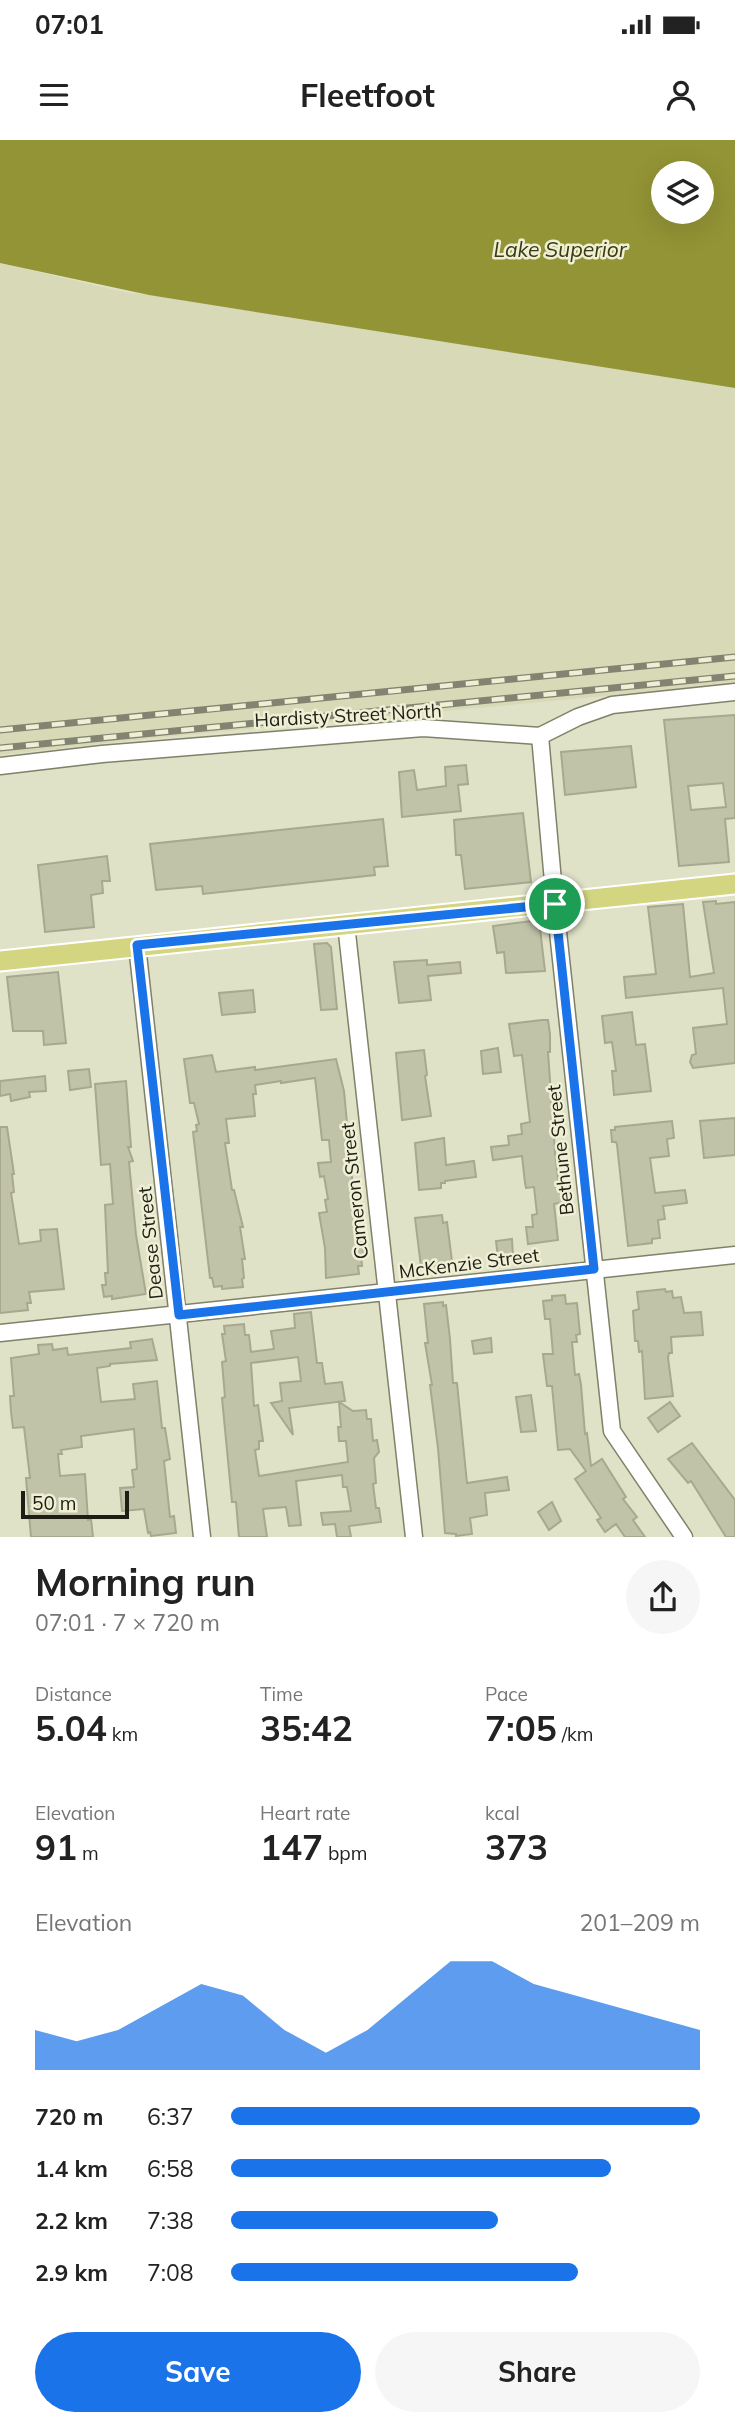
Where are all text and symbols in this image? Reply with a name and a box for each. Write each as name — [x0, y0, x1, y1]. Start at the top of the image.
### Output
text: 07:01 — [35, 8, 104, 41]
text: Fleetfoot — [300, 75, 435, 115]
icon: menu — [35, 76, 73, 114]
icon: person — [662, 76, 700, 114]
map controls — [651, 161, 714, 224]
button: layers — [651, 161, 714, 224]
water label: Lake Superior — [494, 236, 628, 262]
street label: Hardisty Street North — [254, 698, 442, 732]
pin — [525, 874, 585, 934]
icon: arrive — [536, 885, 574, 923]
street label: Bethune Street — [541, 1083, 579, 1216]
street label: Cameron Street — [335, 1121, 373, 1261]
street label: Dease Street — [132, 1185, 168, 1301]
street label: McKenzie Street — [397, 1242, 541, 1284]
scale bar — [21, 1488, 130, 1520]
text: 50 m — [32, 1491, 76, 1515]
text: Morning run — [35, 1558, 256, 1606]
button: share — [626, 1560, 700, 1634]
text: 07:01 · 7 × 720 m — [35, 1608, 220, 1637]
text: Distance — [35, 1682, 112, 1706]
text: Time — [260, 1682, 303, 1706]
text: Pace — [485, 1682, 528, 1706]
text: 5.04 — [35, 1706, 107, 1750]
text: 35:42 — [260, 1706, 353, 1750]
text: 7:05 — [485, 1706, 557, 1750]
text: km — [107, 1722, 138, 1746]
text: /km — [557, 1722, 594, 1746]
text: Elevation — [35, 1801, 115, 1825]
text: Heart rate — [260, 1801, 350, 1825]
text: kcal — [485, 1801, 520, 1825]
text: 91 — [35, 1825, 77, 1869]
text: 147 — [260, 1825, 323, 1869]
text: 373 — [485, 1825, 548, 1869]
text: m — [77, 1841, 99, 1865]
text: bpm — [323, 1841, 367, 1865]
text: Elevation — [35, 1908, 132, 1937]
text: 201–209 m — [579, 1908, 700, 1937]
text: 720 m — [35, 2102, 103, 2131]
text: 6:37 — [147, 2102, 194, 2131]
text: 1.4 km — [35, 2154, 108, 2183]
text: 6:58 — [147, 2154, 194, 2183]
text: 2.2 km — [35, 2206, 108, 2235]
text: 7:38 — [147, 2206, 194, 2235]
text: 2.9 km — [35, 2258, 108, 2287]
text: 7:08 — [147, 2258, 194, 2287]
button: Save — [35, 2332, 361, 2412]
button: Share — [375, 2332, 700, 2412]

